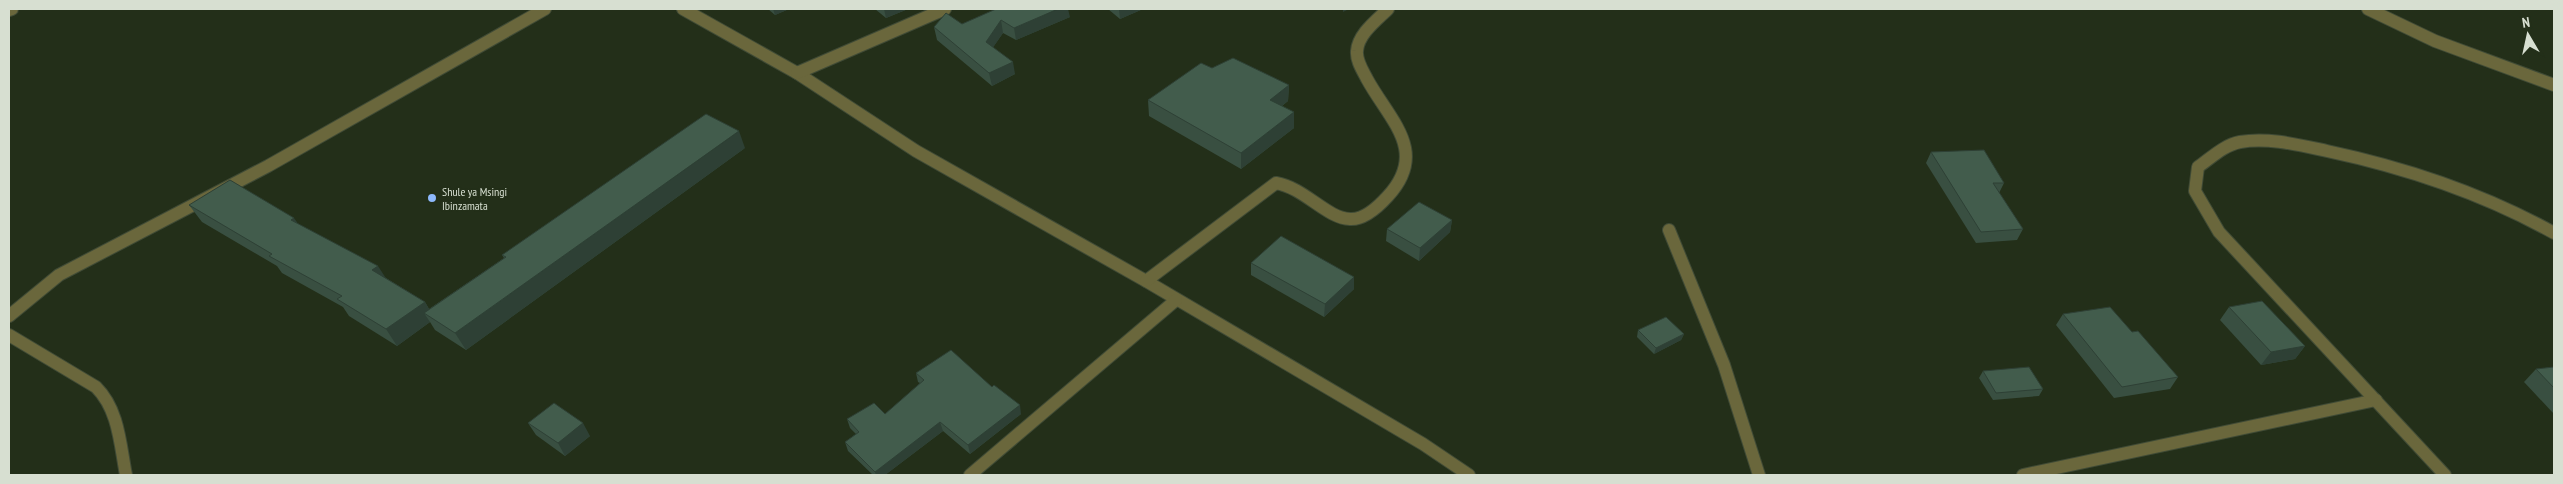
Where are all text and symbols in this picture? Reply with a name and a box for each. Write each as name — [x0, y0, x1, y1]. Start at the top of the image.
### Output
north arrow — [2503, 10, 2553, 60]
text: N — [2521, 13, 2531, 32]
place label: Shule ya Msingi Ibinzamata — [442, 184, 507, 213]
marker: Shule ya Msingi Ibinzamata — [426, 192, 438, 204]

